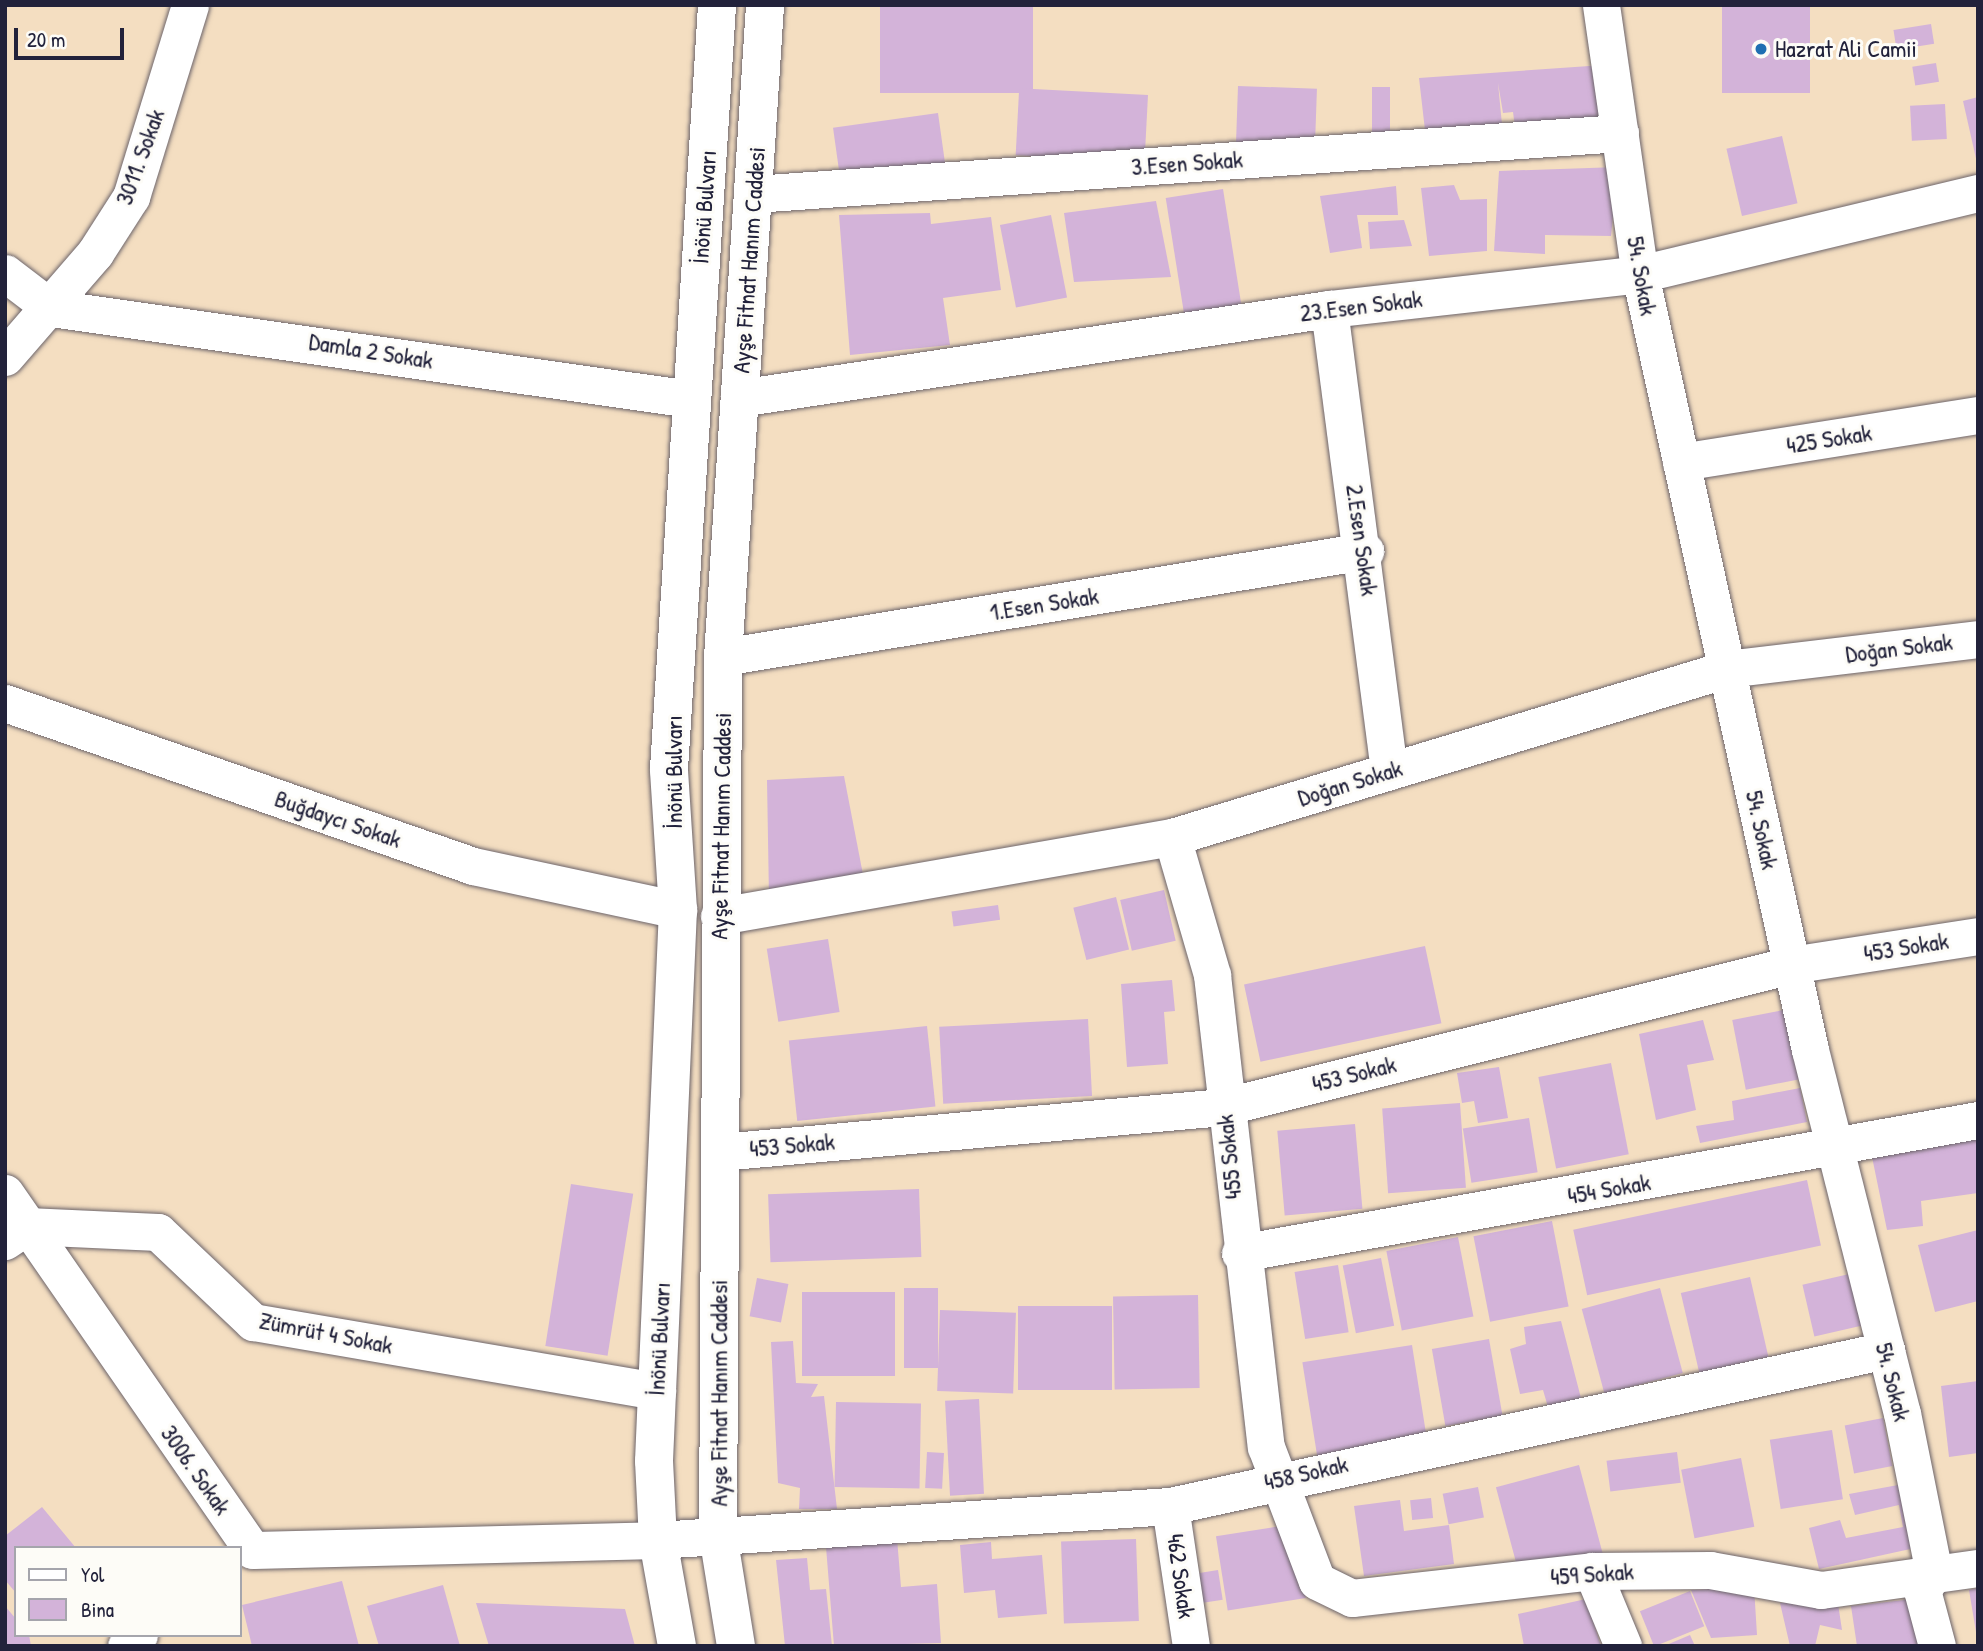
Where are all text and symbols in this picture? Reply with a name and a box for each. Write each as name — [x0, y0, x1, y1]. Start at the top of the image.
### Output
scale bar — [18, 14, 128, 58]
text: 20 m — [27, 25, 65, 54]
place label: Hazrat Ali Camii — [1775, 35, 1917, 63]
marker: Hazrat Ali Camii — [1753, 41, 1769, 57]
street label: 3011. Sokak — [109, 105, 171, 209]
street label: 3.Esen Sokak — [1130, 145, 1244, 181]
street label: Ayşe Fitnat Hanım Caddesi — [727, 146, 771, 374]
street label: İnönü Bulvarı — [686, 149, 722, 265]
street label: 54. Sokak — [1621, 234, 1663, 318]
street label: 23.Esen Sokak — [1298, 284, 1424, 328]
street label: Damla 2 Sokak — [307, 327, 435, 375]
street label: 425 Sokak — [1784, 418, 1874, 460]
street label: 2.Esen Sokak — [1340, 482, 1384, 598]
street label: 1.Esen Sokak — [988, 581, 1100, 627]
street label: Doğan Sokak — [1844, 627, 1954, 669]
street label: Ayşe Fitnat Hanım Caddesi — [705, 712, 737, 940]
street label: İnönü Bulvarı — [660, 715, 688, 829]
street label: Doğan Sokak — [1294, 754, 1406, 812]
street label: Buğdaycı Sokak — [271, 784, 405, 854]
street label: 54. Sokak — [1740, 788, 1784, 872]
street label: 453 Sokak — [1862, 926, 1950, 968]
street label: 453 Sokak — [1309, 1050, 1399, 1098]
street label: 455 Sokak — [1210, 1113, 1248, 1201]
street label: 453 Sokak — [748, 1127, 836, 1163]
street label: 454 Sokak — [1565, 1168, 1653, 1210]
street label: Ayşe Fitnat Hanım Caddesi — [705, 1280, 733, 1506]
street label: İnönü Bulvarı — [642, 1281, 676, 1397]
street label: Zümrüt 4 Sokak — [257, 1306, 395, 1360]
street label: 54. Sokak — [1869, 1340, 1917, 1424]
street label: 3006. Sokak — [155, 1420, 237, 1520]
street label: 458 Sokak — [1261, 1449, 1351, 1497]
street label: 462 Sokak — [1161, 1532, 1201, 1620]
legend — [14, 1546, 242, 1637]
street label: 459 Sokak — [1549, 1557, 1635, 1591]
text: Yol — [81, 1560, 104, 1589]
text: Bina — [81, 1595, 114, 1624]

